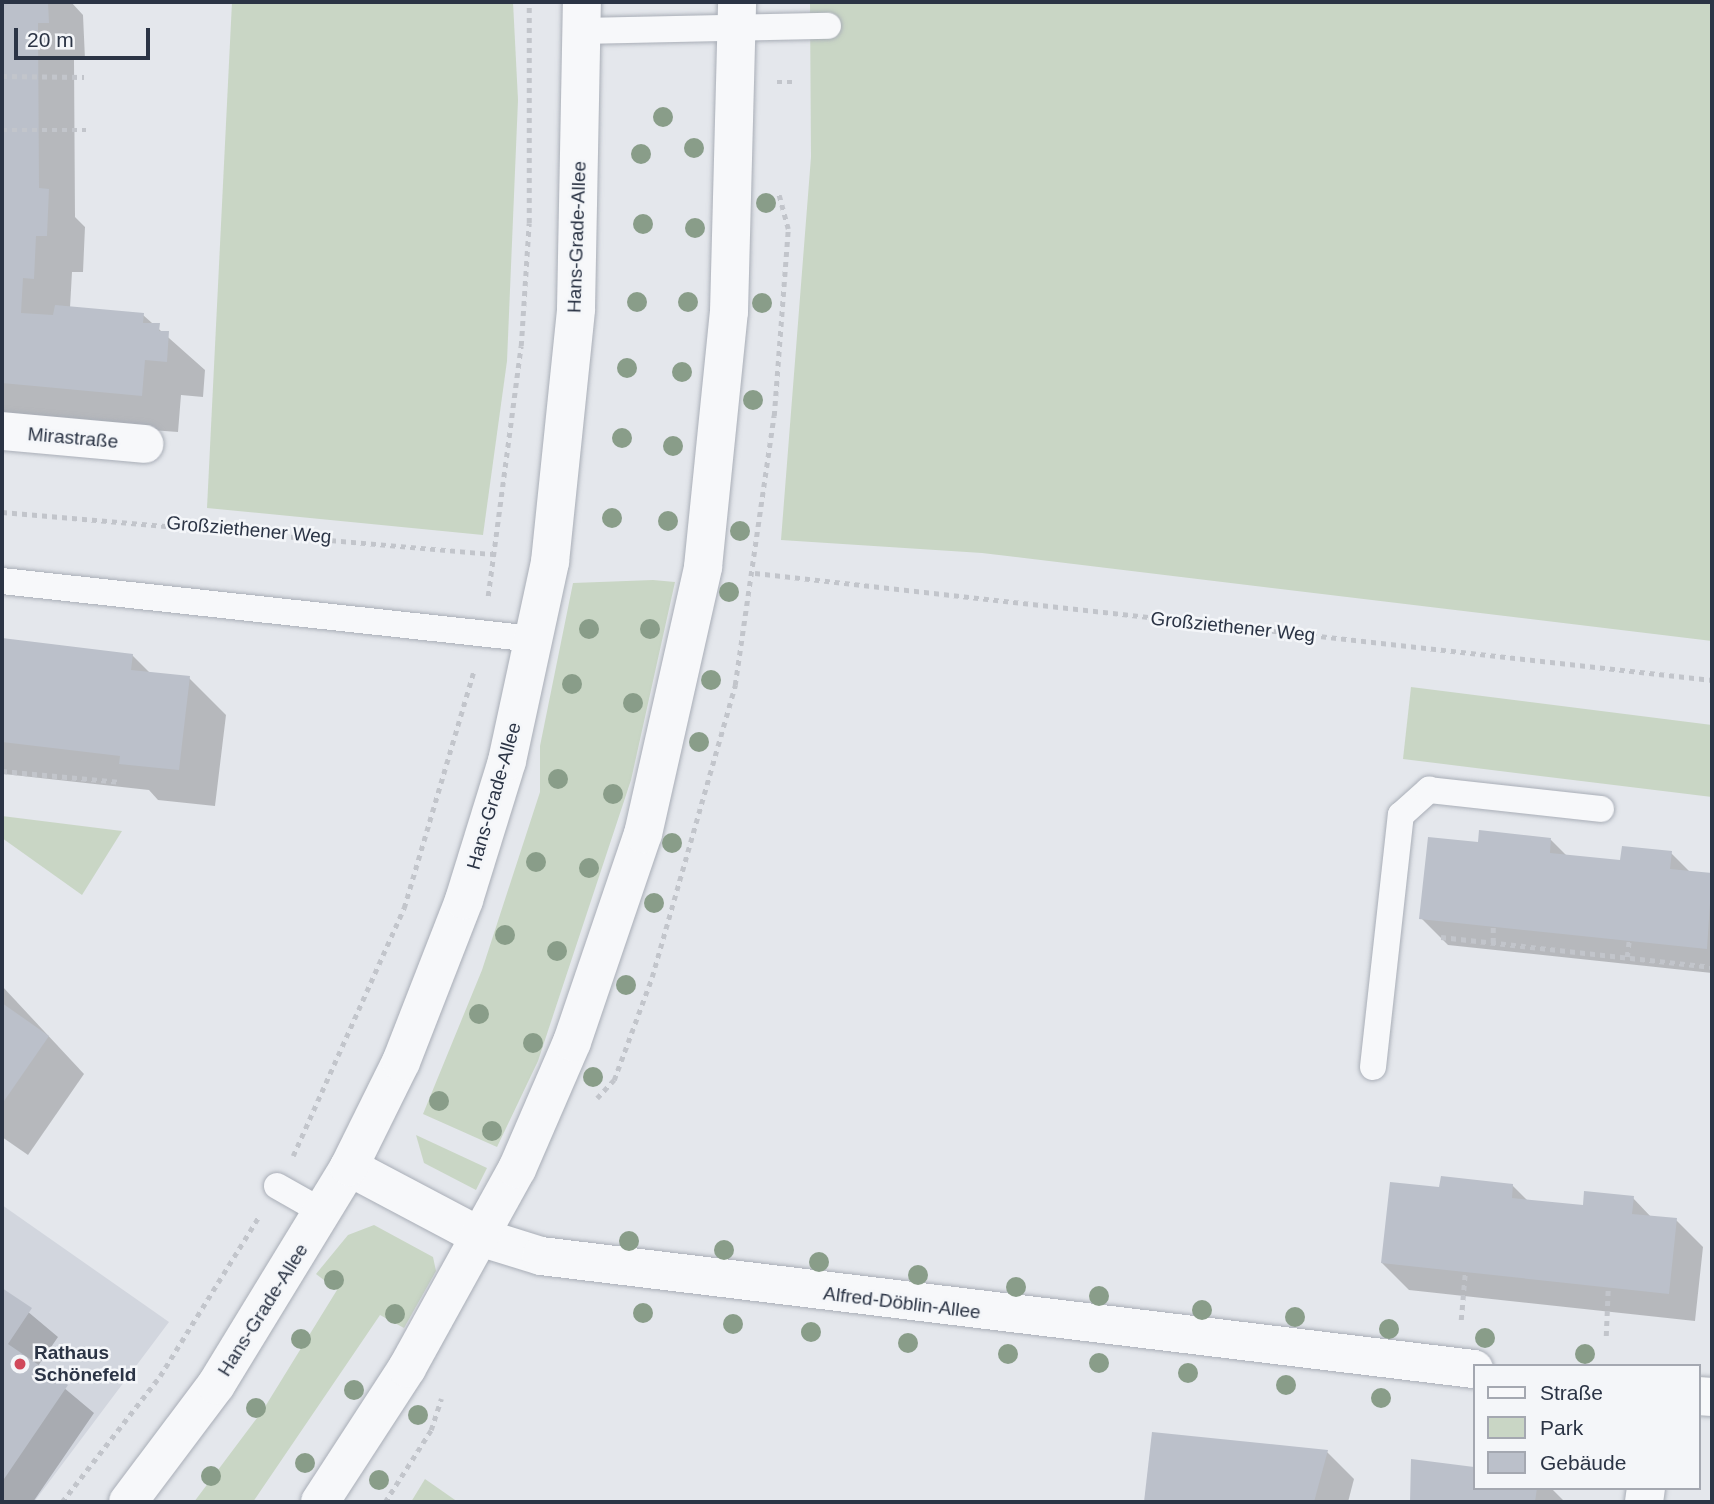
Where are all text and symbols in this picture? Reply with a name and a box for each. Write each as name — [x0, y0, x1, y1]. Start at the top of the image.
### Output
scale bar — [18, 14, 154, 58]
text: 20 m — [27, 28, 74, 51]
street label: Hans-Grade-Allee — [563, 161, 591, 313]
street label: Mirastraße — [27, 423, 119, 453]
street label: Großziethener Weg — [166, 511, 332, 549]
street label: Großziethener Weg — [1150, 607, 1316, 647]
street label: Hans-Grade-Allee — [462, 720, 526, 872]
street label: Hans-Grade-Allee — [213, 1239, 313, 1381]
street label: Alfred-Döblin-Allee — [822, 1282, 982, 1324]
place label: Rathaus Schönefeld — [34, 1342, 136, 1386]
marker: Rathaus Schönefeld — [12, 1356, 28, 1372]
legend — [1472, 1364, 1700, 1490]
text: Straße — [1540, 1381, 1603, 1404]
text: Park — [1540, 1416, 1583, 1439]
text: Gebäude — [1540, 1451, 1626, 1474]

